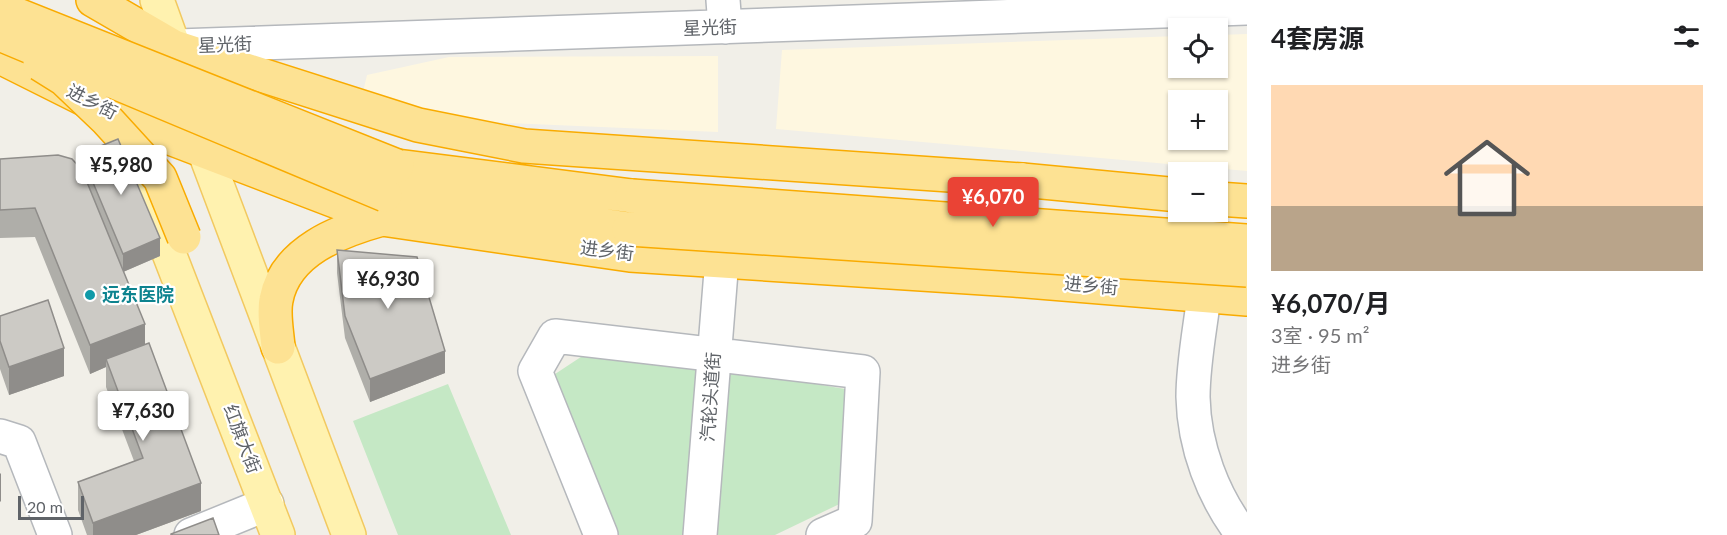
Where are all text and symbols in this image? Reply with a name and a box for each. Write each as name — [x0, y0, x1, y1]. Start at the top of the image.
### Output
street label: 星光街 — [683, 15, 737, 39]
map controls — [1168, 18, 1228, 222]
button: locate — [1168, 18, 1228, 78]
icon: filters — [1670, 20, 1703, 53]
text: 4套房源 — [1271, 22, 1364, 54]
street label: 星光街 — [198, 32, 252, 56]
street label: 进乡街 — [63, 79, 122, 123]
button: + — [1168, 90, 1228, 150]
icon: home — [1433, 124, 1541, 232]
pin: ¥5,980 — [72, 145, 170, 196]
text: ¥5,980 — [90, 152, 152, 176]
button: − — [1168, 162, 1228, 222]
pin: ¥6,070 — [944, 177, 1042, 228]
text: ¥6,070 — [962, 184, 1024, 208]
street label: 进乡街 — [579, 236, 635, 264]
pin: ¥6,930 — [339, 259, 437, 310]
text: ¥6,930 — [357, 266, 419, 290]
street label: 进乡街 — [1063, 272, 1119, 298]
place label: 远东医院 — [102, 283, 174, 305]
text: ¥6,070/月 — [1271, 287, 1391, 319]
marker: 远东医院 — [83, 288, 97, 302]
text: 3室 · 95 m² — [1271, 323, 1370, 347]
street label: 汽轮头道街 — [696, 351, 724, 443]
text: 进乡街 — [1271, 352, 1331, 376]
pin: ¥7,630 — [94, 391, 192, 442]
text: ¥7,630 — [112, 398, 174, 422]
street label: 红旗大街 — [220, 401, 266, 476]
scale bar — [18, 493, 84, 520]
text: 20 m — [27, 497, 63, 516]

